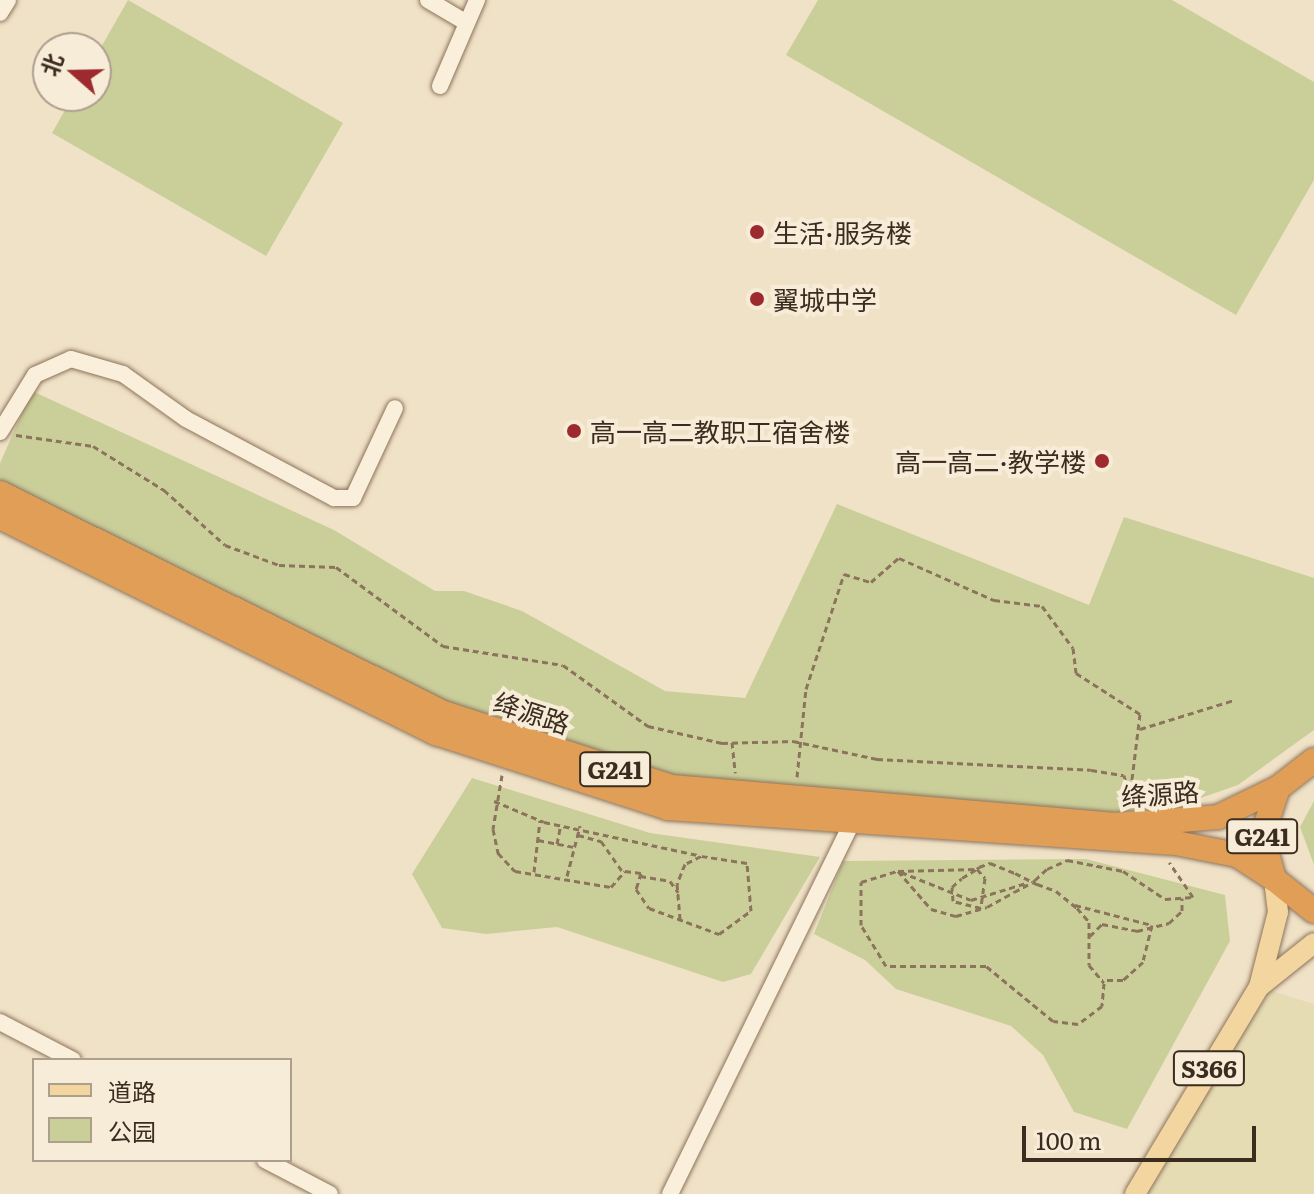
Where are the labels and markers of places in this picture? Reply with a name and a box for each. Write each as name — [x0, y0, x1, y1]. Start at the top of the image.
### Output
place label: 生活·服务楼 — [773, 216, 912, 248]
marker: 生活·服务楼 — [748, 223, 766, 241]
place label: 翼城中学 — [773, 283, 877, 315]
marker: 翼城中学 — [748, 290, 766, 308]
place label: 高一高二教职工宿舍楼 — [590, 415, 850, 447]
marker: 高一高二教职工宿舍楼 — [565, 422, 583, 440]
place label: 高一高二·教学楼 — [895, 445, 1086, 477]
marker: 高一高二·教学楼 — [1093, 452, 1111, 470]

